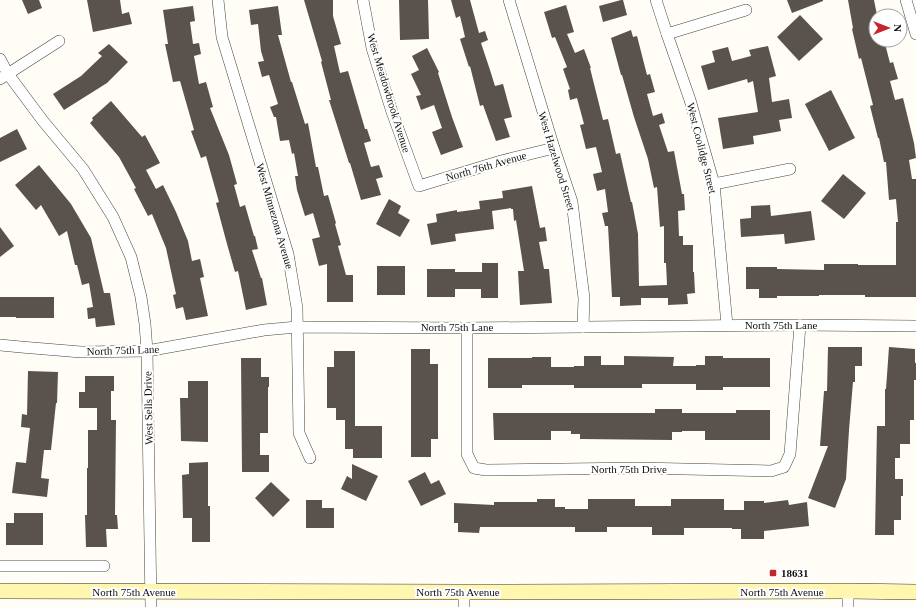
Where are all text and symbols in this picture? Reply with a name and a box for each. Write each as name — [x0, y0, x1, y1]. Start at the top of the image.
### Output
north arrow — [868, 8, 908, 48]
text: N — [892, 24, 904, 32]
street label: West Meadowbrook Avenue — [365, 32, 413, 154]
street label: West Coolidge Street — [685, 101, 719, 195]
street label: West Hazelwood Street — [536, 110, 578, 212]
street label: North 76th Avenue — [444, 149, 528, 183]
street label: West Minnezona Avenue — [254, 162, 296, 270]
street label: North 75th Lane — [745, 319, 817, 331]
street label: North 75th Lane — [421, 321, 493, 333]
street label: North 75th Lane — [86, 343, 160, 357]
street label: West Sells Drive — [141, 371, 155, 445]
street label: North 75th Drive — [591, 463, 667, 475]
place label: 18631 — [781, 567, 809, 579]
marker: 18631 — [768, 568, 778, 578]
street label: North 75th Avenue — [92, 586, 176, 598]
street label: North 75th Avenue — [416, 586, 500, 598]
street label: North 75th Avenue — [740, 586, 824, 598]

